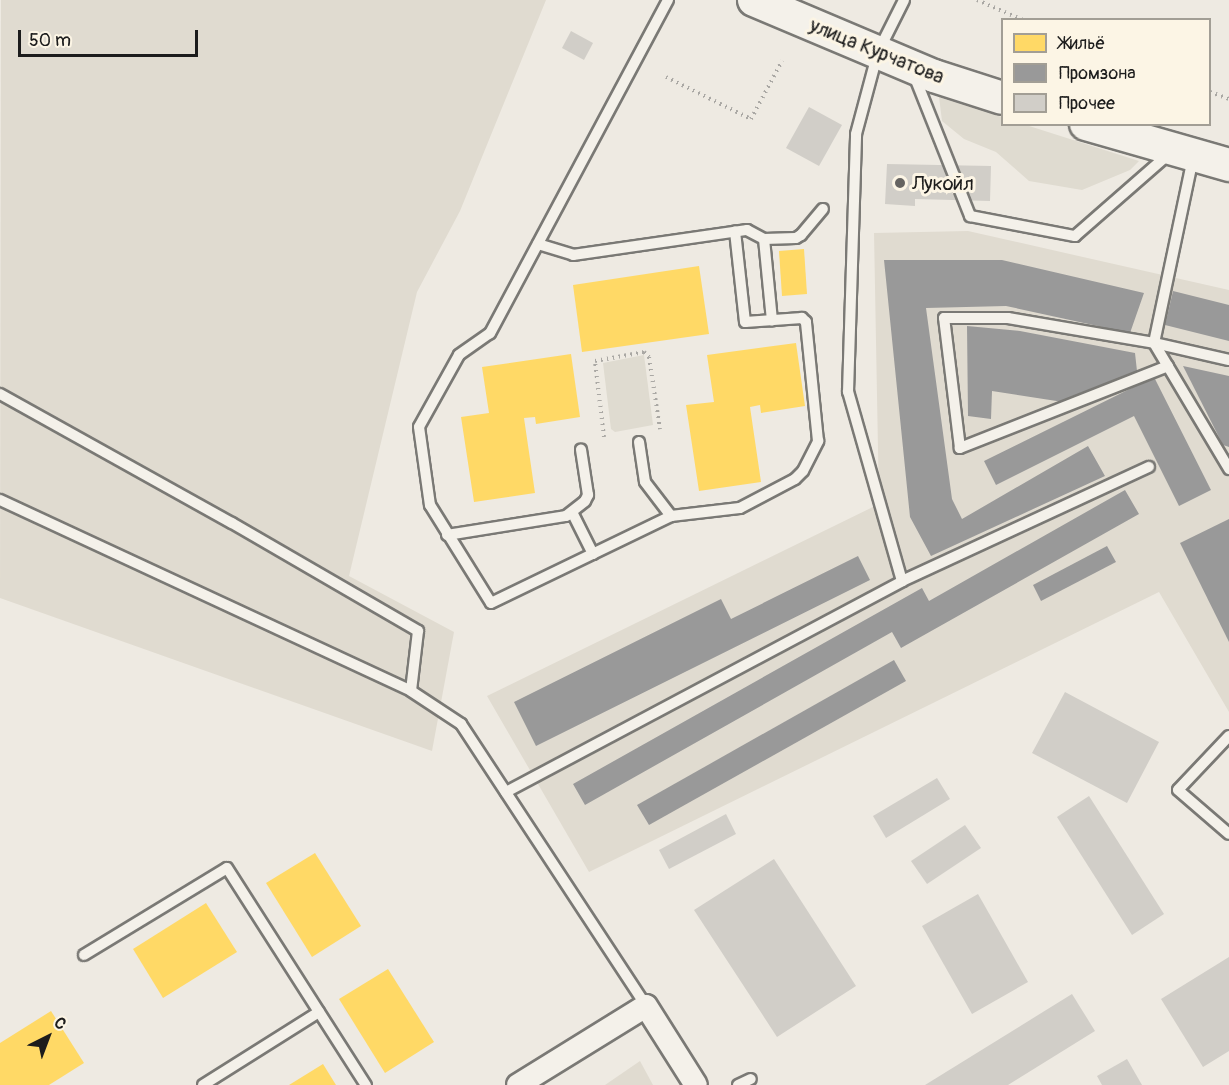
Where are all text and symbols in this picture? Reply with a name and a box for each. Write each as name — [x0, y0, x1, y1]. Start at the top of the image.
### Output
street label: улица Курчатова — [806, 13, 948, 89]
scale bar — [21, 18, 201, 56]
legend — [1001, 18, 1211, 126]
text: 50 m — [29, 29, 71, 52]
text: Жильё — [1059, 32, 1105, 55]
text: Промзона — [1059, 62, 1136, 85]
text: Прочее — [1059, 92, 1115, 115]
place label: Лукойл — [912, 171, 974, 195]
marker: Лукойл — [893, 176, 907, 190]
north arrow — [18, 1007, 78, 1067]
text: С — [50, 1013, 70, 1034]

